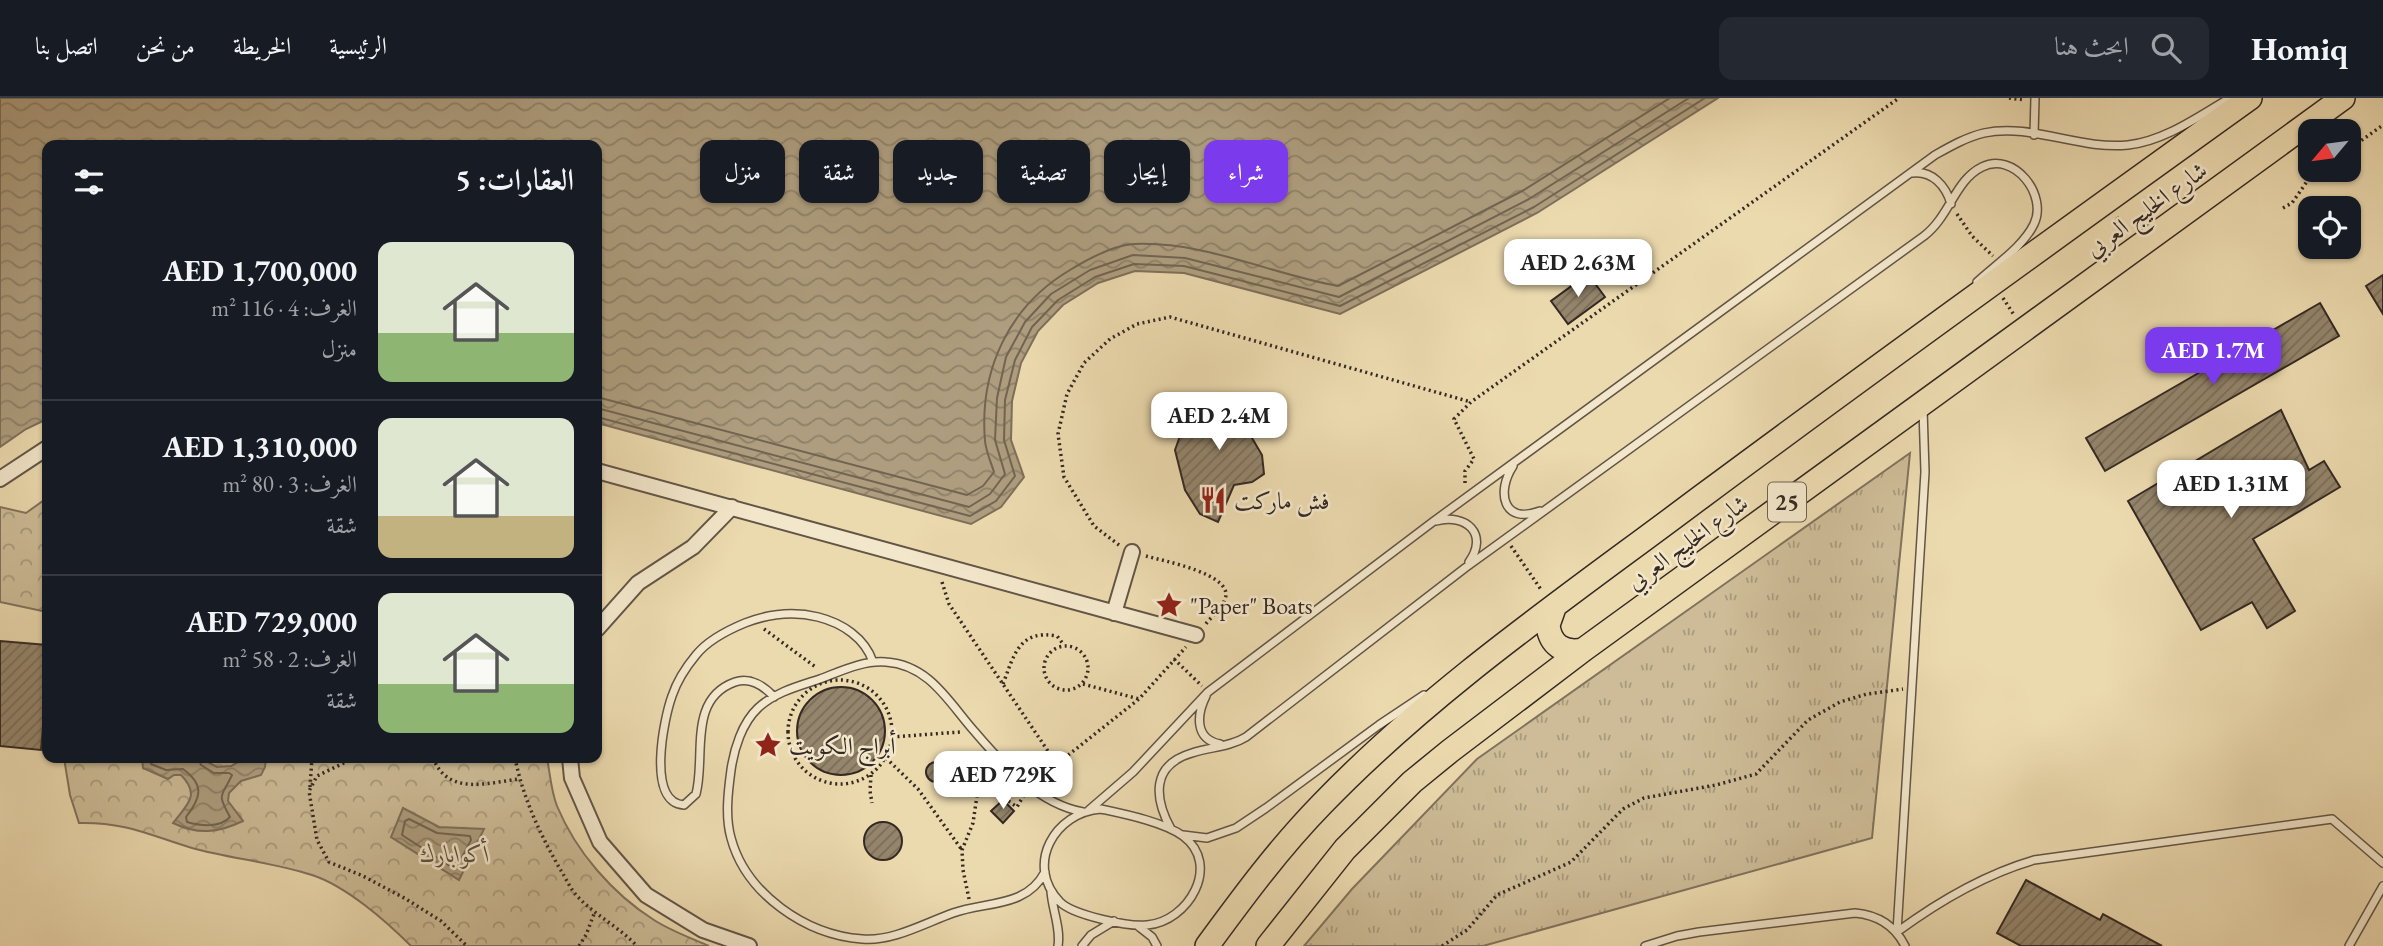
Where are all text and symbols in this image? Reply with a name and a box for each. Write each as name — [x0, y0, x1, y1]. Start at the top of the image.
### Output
search box — [1719, 17, 2209, 80]
text: Homiq — [2251, 27, 2348, 70]
text: ابحث هنا — [2054, 29, 2129, 63]
icon: search — [2147, 29, 2185, 67]
text: اتصل بنا — [35, 30, 98, 61]
text: من نحن — [136, 30, 195, 61]
text: الخريطة — [233, 30, 291, 61]
text: الرئيسية — [329, 30, 387, 61]
north arrow — [2298, 119, 2361, 182]
map controls — [2298, 119, 2361, 259]
chip: منزل — [700, 140, 785, 203]
chip: شقة — [799, 140, 879, 203]
chip: جديد — [893, 140, 983, 203]
chip: تصفية — [997, 140, 1090, 203]
chip: إيجار — [1104, 140, 1190, 203]
chip: شراء — [1204, 140, 1288, 203]
street label: شارع الخليج العربي — [2079, 154, 2217, 269]
text: العقارات: 5 — [455, 160, 574, 199]
icon: filters — [70, 163, 108, 201]
button: locate — [2298, 196, 2361, 259]
pin: AED 2.63M — [1498, 240, 1658, 299]
text: AED 2.63M — [1520, 247, 1636, 277]
text: AED 1,700,000 — [163, 251, 357, 290]
icon: home — [434, 270, 518, 354]
text: الغرف: 4 · 116 m² — [211, 293, 357, 323]
pin: AED 1.7M — [2141, 328, 2285, 387]
text: منزل — [322, 334, 357, 364]
text: AED 1.7M — [2161, 335, 2265, 365]
pin: AED 2.4M — [1147, 392, 1291, 452]
text: AED 2.4M — [1167, 400, 1271, 430]
text: AED 1,310,000 — [163, 427, 357, 466]
icon: home — [434, 446, 518, 530]
pin: AED 1.31M — [2151, 460, 2311, 520]
text: AED 1.31M — [2173, 468, 2289, 498]
text: الغرف: 3 · 80 m² — [222, 469, 357, 499]
road number: 25 — [1768, 482, 1806, 522]
restaurant icon: فش ماركت — [1198, 485, 1228, 515]
place label: فش ماركت — [1234, 485, 1330, 517]
street label: شارع الخليج العربي — [1620, 487, 1758, 602]
text: شقة — [327, 510, 357, 540]
place icon: "Paper" Boats — [1154, 590, 1184, 620]
place label: "Paper" Boats — [1190, 590, 1312, 621]
text: AED 729,000 — [186, 602, 357, 641]
icon: home — [434, 621, 518, 705]
text: الغرف: 2 · 58 m² — [222, 644, 357, 674]
text: شقة — [327, 685, 357, 715]
place label: أبراج الكويت — [789, 729, 896, 767]
place icon: أبراج الكويت — [753, 730, 783, 760]
pin: AED 729K — [931, 752, 1075, 811]
text: AED 729K — [950, 759, 1056, 789]
park label: أكوابارك — [420, 837, 490, 869]

